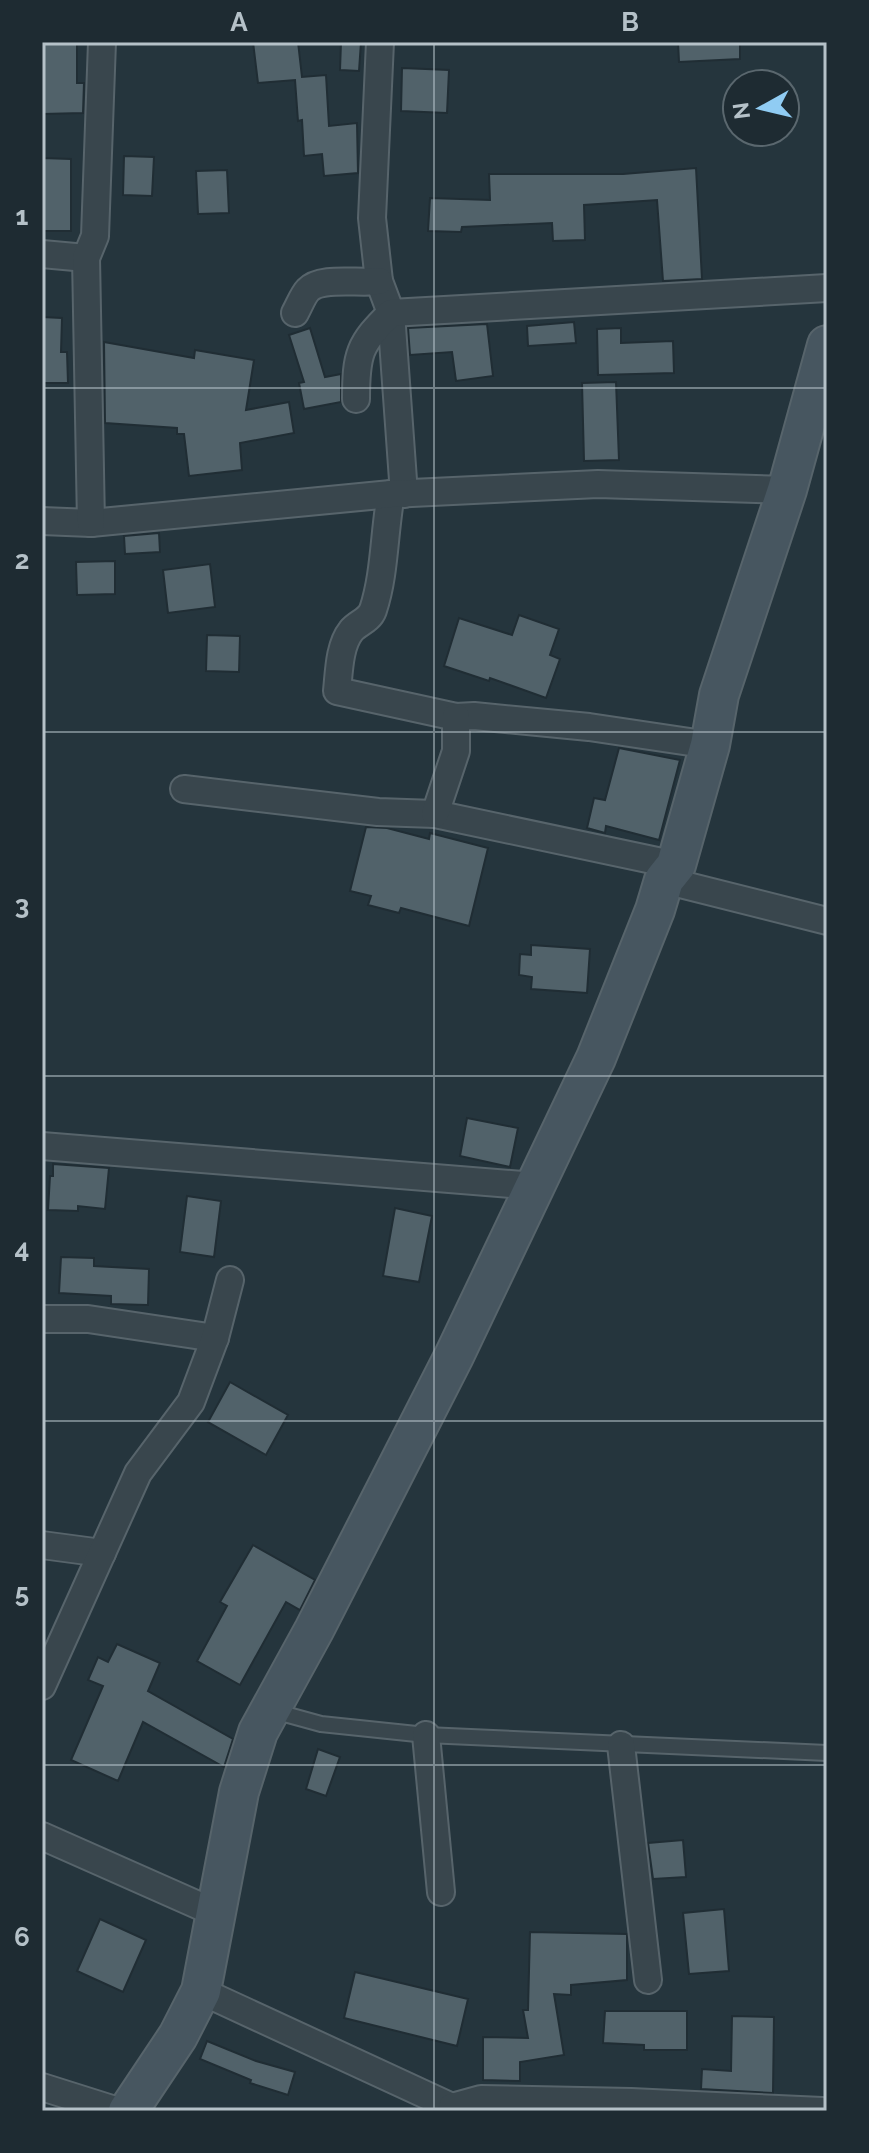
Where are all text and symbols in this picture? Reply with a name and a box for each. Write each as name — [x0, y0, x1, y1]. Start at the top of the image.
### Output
text: A — [230, 7, 248, 37]
text: B — [621, 7, 639, 37]
north arrow — [721, 68, 801, 148]
text: N — [727, 101, 755, 121]
text: 1 — [16, 201, 29, 231]
text: 2 — [15, 545, 29, 575]
text: 3 — [15, 890, 29, 920]
text: 4 — [15, 1234, 29, 1264]
text: 5 — [15, 1578, 29, 1608]
text: 6 — [14, 1922, 30, 1952]

